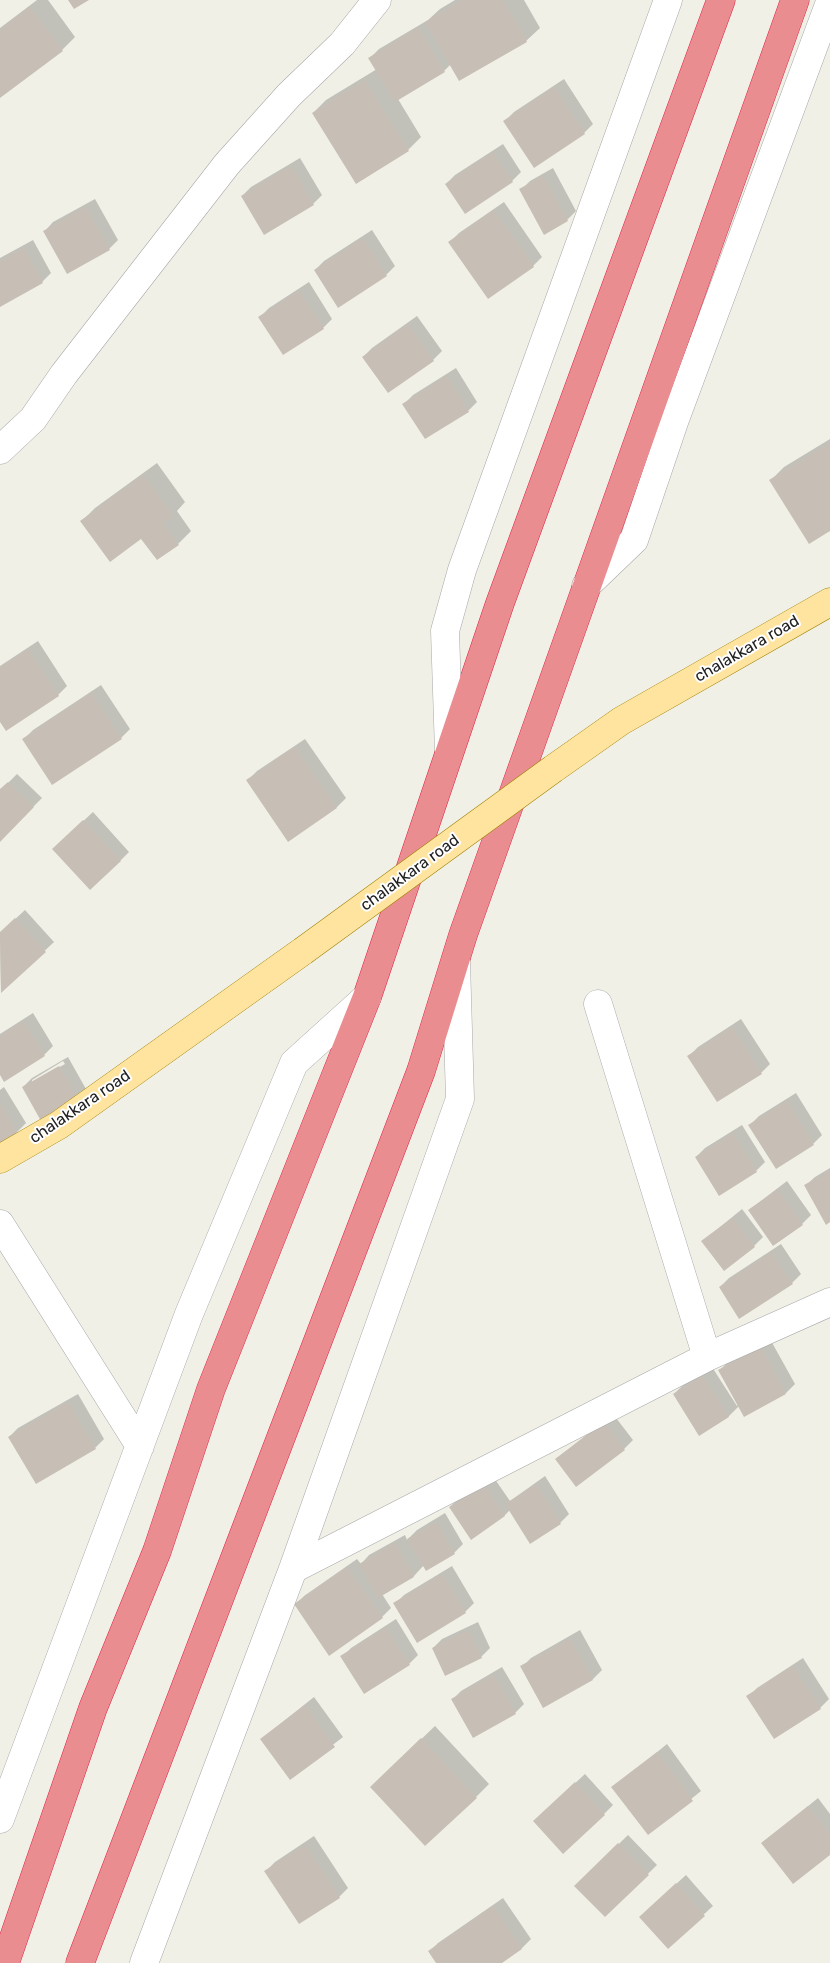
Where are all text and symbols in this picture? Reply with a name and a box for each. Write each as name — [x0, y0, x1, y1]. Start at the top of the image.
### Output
street label: chalakkara road — [691, 611, 803, 687]
street label: chalakkara road — [357, 831, 463, 915]
street label: chalakkara road — [26, 1066, 134, 1148]

